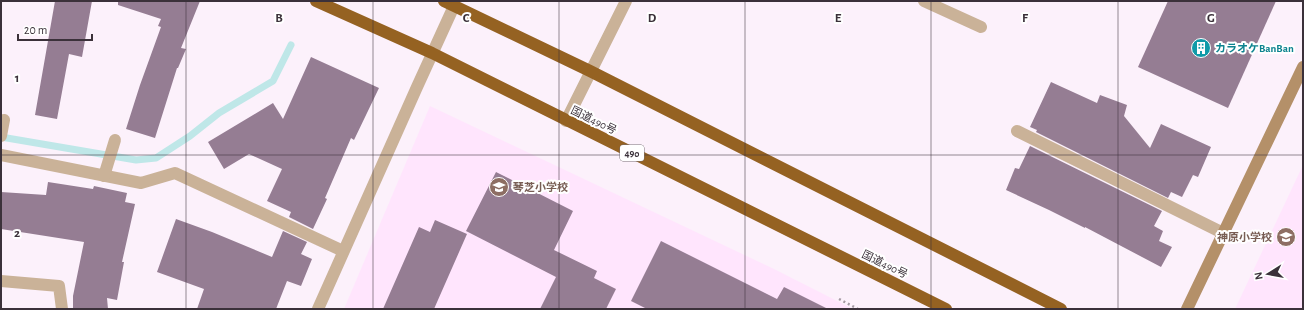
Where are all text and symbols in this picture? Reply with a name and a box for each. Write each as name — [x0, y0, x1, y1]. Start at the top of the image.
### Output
text: B — [275, 12, 283, 25]
text: C — [463, 12, 470, 25]
text: D — [648, 12, 657, 25]
text: E — [835, 12, 842, 25]
text: F — [1022, 12, 1029, 25]
text: G — [1207, 12, 1215, 25]
scale bar — [18, 16, 92, 42]
text: 20 m — [24, 24, 47, 36]
building icon: カラオケBanBan — [1190, 37, 1212, 59]
place label: カラオケBanBan — [1215, 43, 1294, 54]
text: 1 — [15, 72, 19, 85]
street label: 国道490号 — [569, 104, 619, 136]
road number: 490 — [620, 145, 644, 161]
school or university icon: 琴芝小学校 — [488, 176, 510, 198]
place label: 琴芝小学校 — [512, 181, 568, 193]
school or university icon: 神原小学校 — [1275, 226, 1297, 248]
text: 2 — [14, 227, 20, 240]
place label: 神原小学校 — [1217, 231, 1272, 243]
street label: 国道490号 — [860, 248, 910, 280]
north arrow — [1248, 254, 1288, 294]
text: N — [1253, 271, 1265, 281]

